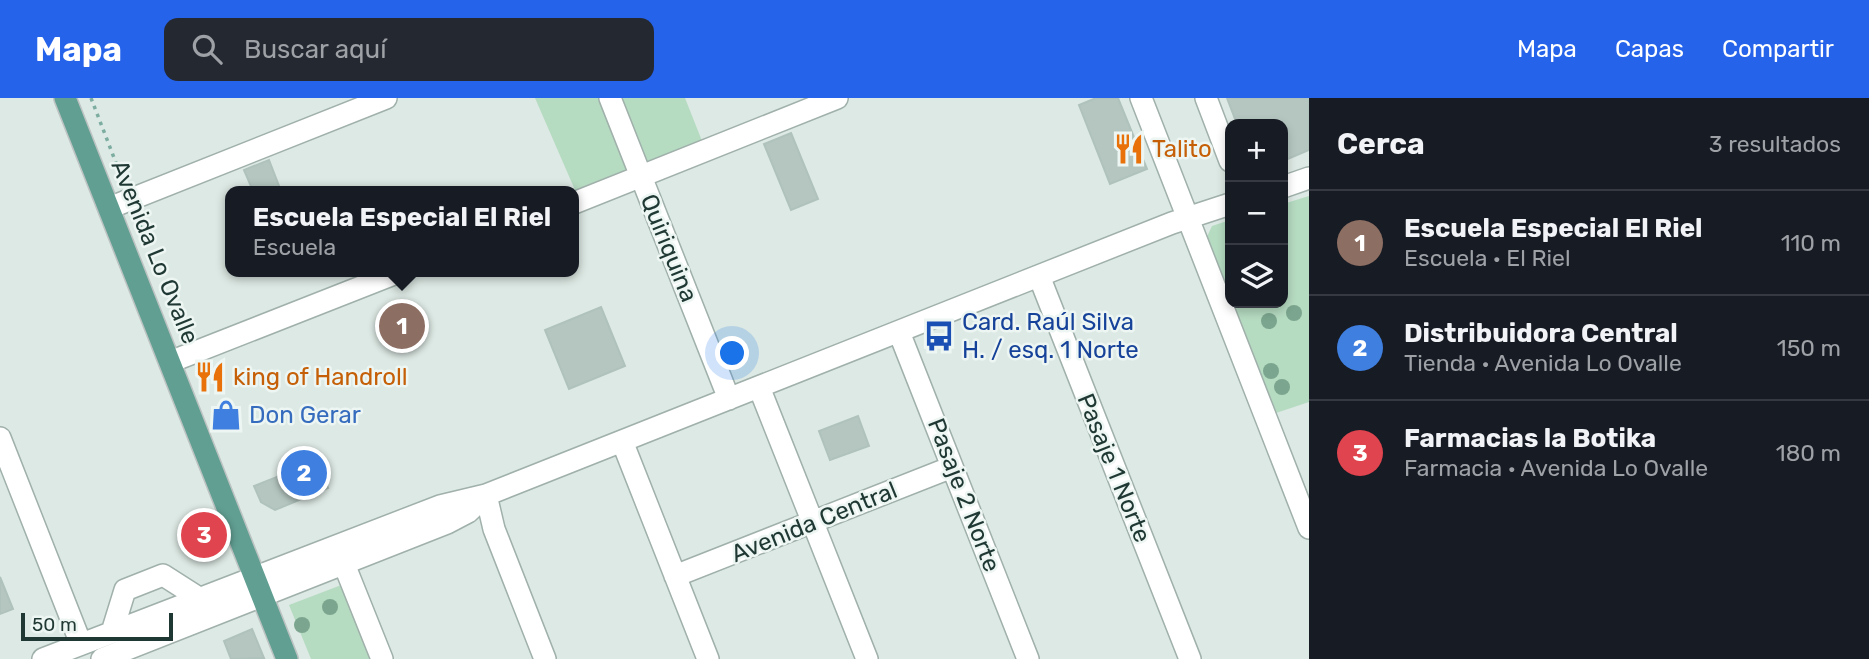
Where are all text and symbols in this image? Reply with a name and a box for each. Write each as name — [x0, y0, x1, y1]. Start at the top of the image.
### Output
search box — [164, 18, 654, 81]
text: Mapa — [35, 30, 122, 69]
icon: search — [188, 30, 226, 68]
text: Buscar aquí — [244, 34, 387, 65]
text: Mapa — [1517, 35, 1577, 63]
text: Capas — [1615, 35, 1684, 63]
text: Compartir — [1722, 35, 1834, 63]
map controls — [1225, 119, 1288, 308]
button: + — [1225, 119, 1288, 182]
text: Cerca — [1337, 126, 1425, 162]
text: 3 resultados — [1709, 130, 1841, 158]
restaurant icon: Talito — [1112, 132, 1146, 166]
place label: Talito — [1152, 135, 1212, 163]
street label: Avenida Lo Ovalle — [105, 156, 205, 348]
button: − — [1225, 182, 1288, 245]
popup — [225, 186, 579, 277]
street label: Quiriquina — [635, 190, 703, 306]
text: Escuela Especial El Riel — [253, 202, 551, 233]
text: Escuela Especial El Riel — [1404, 213, 1703, 244]
text: 1 — [1354, 229, 1366, 257]
text: 110 m — [1781, 229, 1841, 257]
text: Escuela — [253, 233, 336, 261]
text: Escuela · El Riel — [1404, 244, 1571, 272]
button: layers — [1225, 245, 1288, 308]
pin: 1 — [379, 300, 425, 352]
place label: Card. Raúl Silva H. / esq. 1 Norte — [962, 308, 1139, 364]
text: Distribuidora Central — [1404, 318, 1678, 349]
bus stop icon: Card. Raúl Silva H. / esq. 1 Norte — [922, 319, 956, 353]
text: 2 — [1353, 334, 1367, 362]
text: 150 m — [1777, 334, 1841, 362]
your location — [715, 336, 749, 370]
text: Tienda · Avenida Lo Ovalle — [1404, 349, 1682, 377]
restaurant icon: king of Handroll — [193, 360, 227, 394]
place label: king of Handroll — [233, 363, 408, 391]
street label: Pasaje 1 Norte — [1071, 389, 1157, 547]
shop icon: Don Gerar — [209, 398, 243, 432]
place label: Don Gerar — [249, 401, 361, 429]
street label: Pasaje 2 Norte — [922, 414, 1006, 576]
text: Farmacias la Botika — [1404, 423, 1656, 454]
text: 3 — [1352, 439, 1368, 467]
text: 180 m — [1776, 439, 1841, 467]
pin: 2 — [281, 447, 327, 499]
text: Farmacia · Avenida Lo Ovalle — [1404, 454, 1708, 482]
street label: Avenida Central — [727, 476, 901, 568]
pin: 3 — [181, 509, 227, 561]
scale bar — [21, 610, 173, 642]
text: 50 m — [32, 613, 77, 636]

